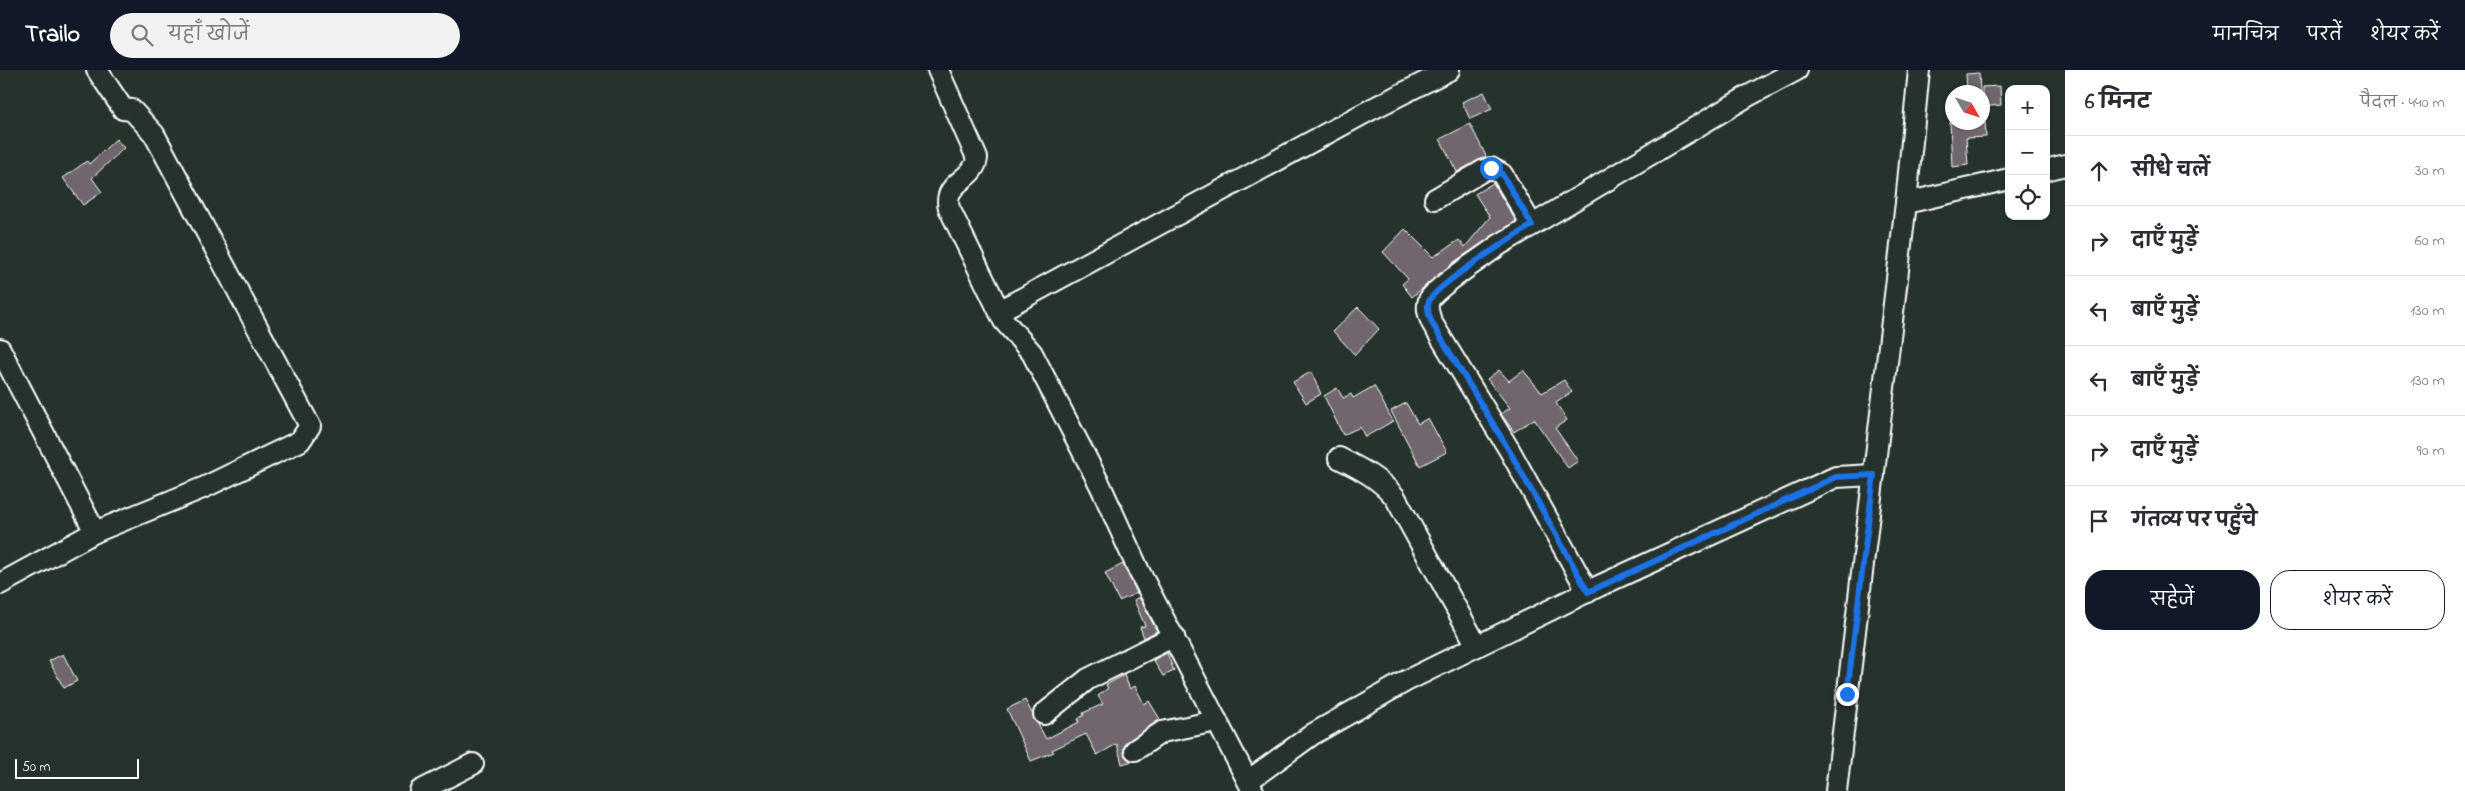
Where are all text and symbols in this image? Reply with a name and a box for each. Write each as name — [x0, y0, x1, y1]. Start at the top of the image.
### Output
search box — [110, 13, 460, 58]
text: Trailo — [25, 18, 80, 53]
icon: search — [128, 21, 156, 49]
text: यहाँ खोजें — [168, 22, 250, 49]
text: मानचित्र — [2213, 23, 2279, 49]
text: परतें — [2307, 23, 2342, 49]
text: शेयर करें — [2370, 23, 2440, 49]
north arrow — [1945, 85, 1990, 130]
map controls — [2005, 85, 2050, 220]
button: + — [2005, 85, 2050, 130]
text: 6 मिनट — [2085, 88, 2150, 118]
text: पैदल · 440 m — [2360, 91, 2445, 115]
button: − — [2005, 130, 2050, 175]
route start — [1480, 157, 1503, 180]
icon: ahead — [2085, 157, 2113, 185]
text: सीधे चलें — [2132, 158, 2210, 185]
text: 30 m — [2415, 159, 2445, 183]
button: locate — [2005, 175, 2050, 220]
icon: right — [2085, 227, 2113, 255]
text: दाएँ मुड़ें — [2132, 228, 2198, 255]
text: 60 m — [2415, 229, 2445, 253]
icon: left — [2085, 297, 2113, 325]
text: बाएँ मुड़ें — [2132, 298, 2199, 325]
text: 130 m — [2410, 299, 2445, 323]
icon: left — [2085, 367, 2113, 395]
text: बाएँ मुड़ें — [2132, 368, 2199, 395]
text: 130 m — [2410, 369, 2445, 393]
icon: right — [2085, 437, 2113, 465]
text: दाएँ मुड़ें — [2132, 438, 2198, 465]
text: 90 m — [2417, 439, 2445, 463]
icon: arrive — [2085, 507, 2113, 535]
text: गंतव्य पर पहुँचे — [2132, 508, 2257, 535]
button: सहेजें — [2085, 570, 2260, 630]
button: शेयर करें — [2270, 570, 2445, 630]
route end — [1836, 683, 1859, 706]
scale bar — [15, 756, 139, 779]
text: 50 m — [22, 757, 50, 778]

